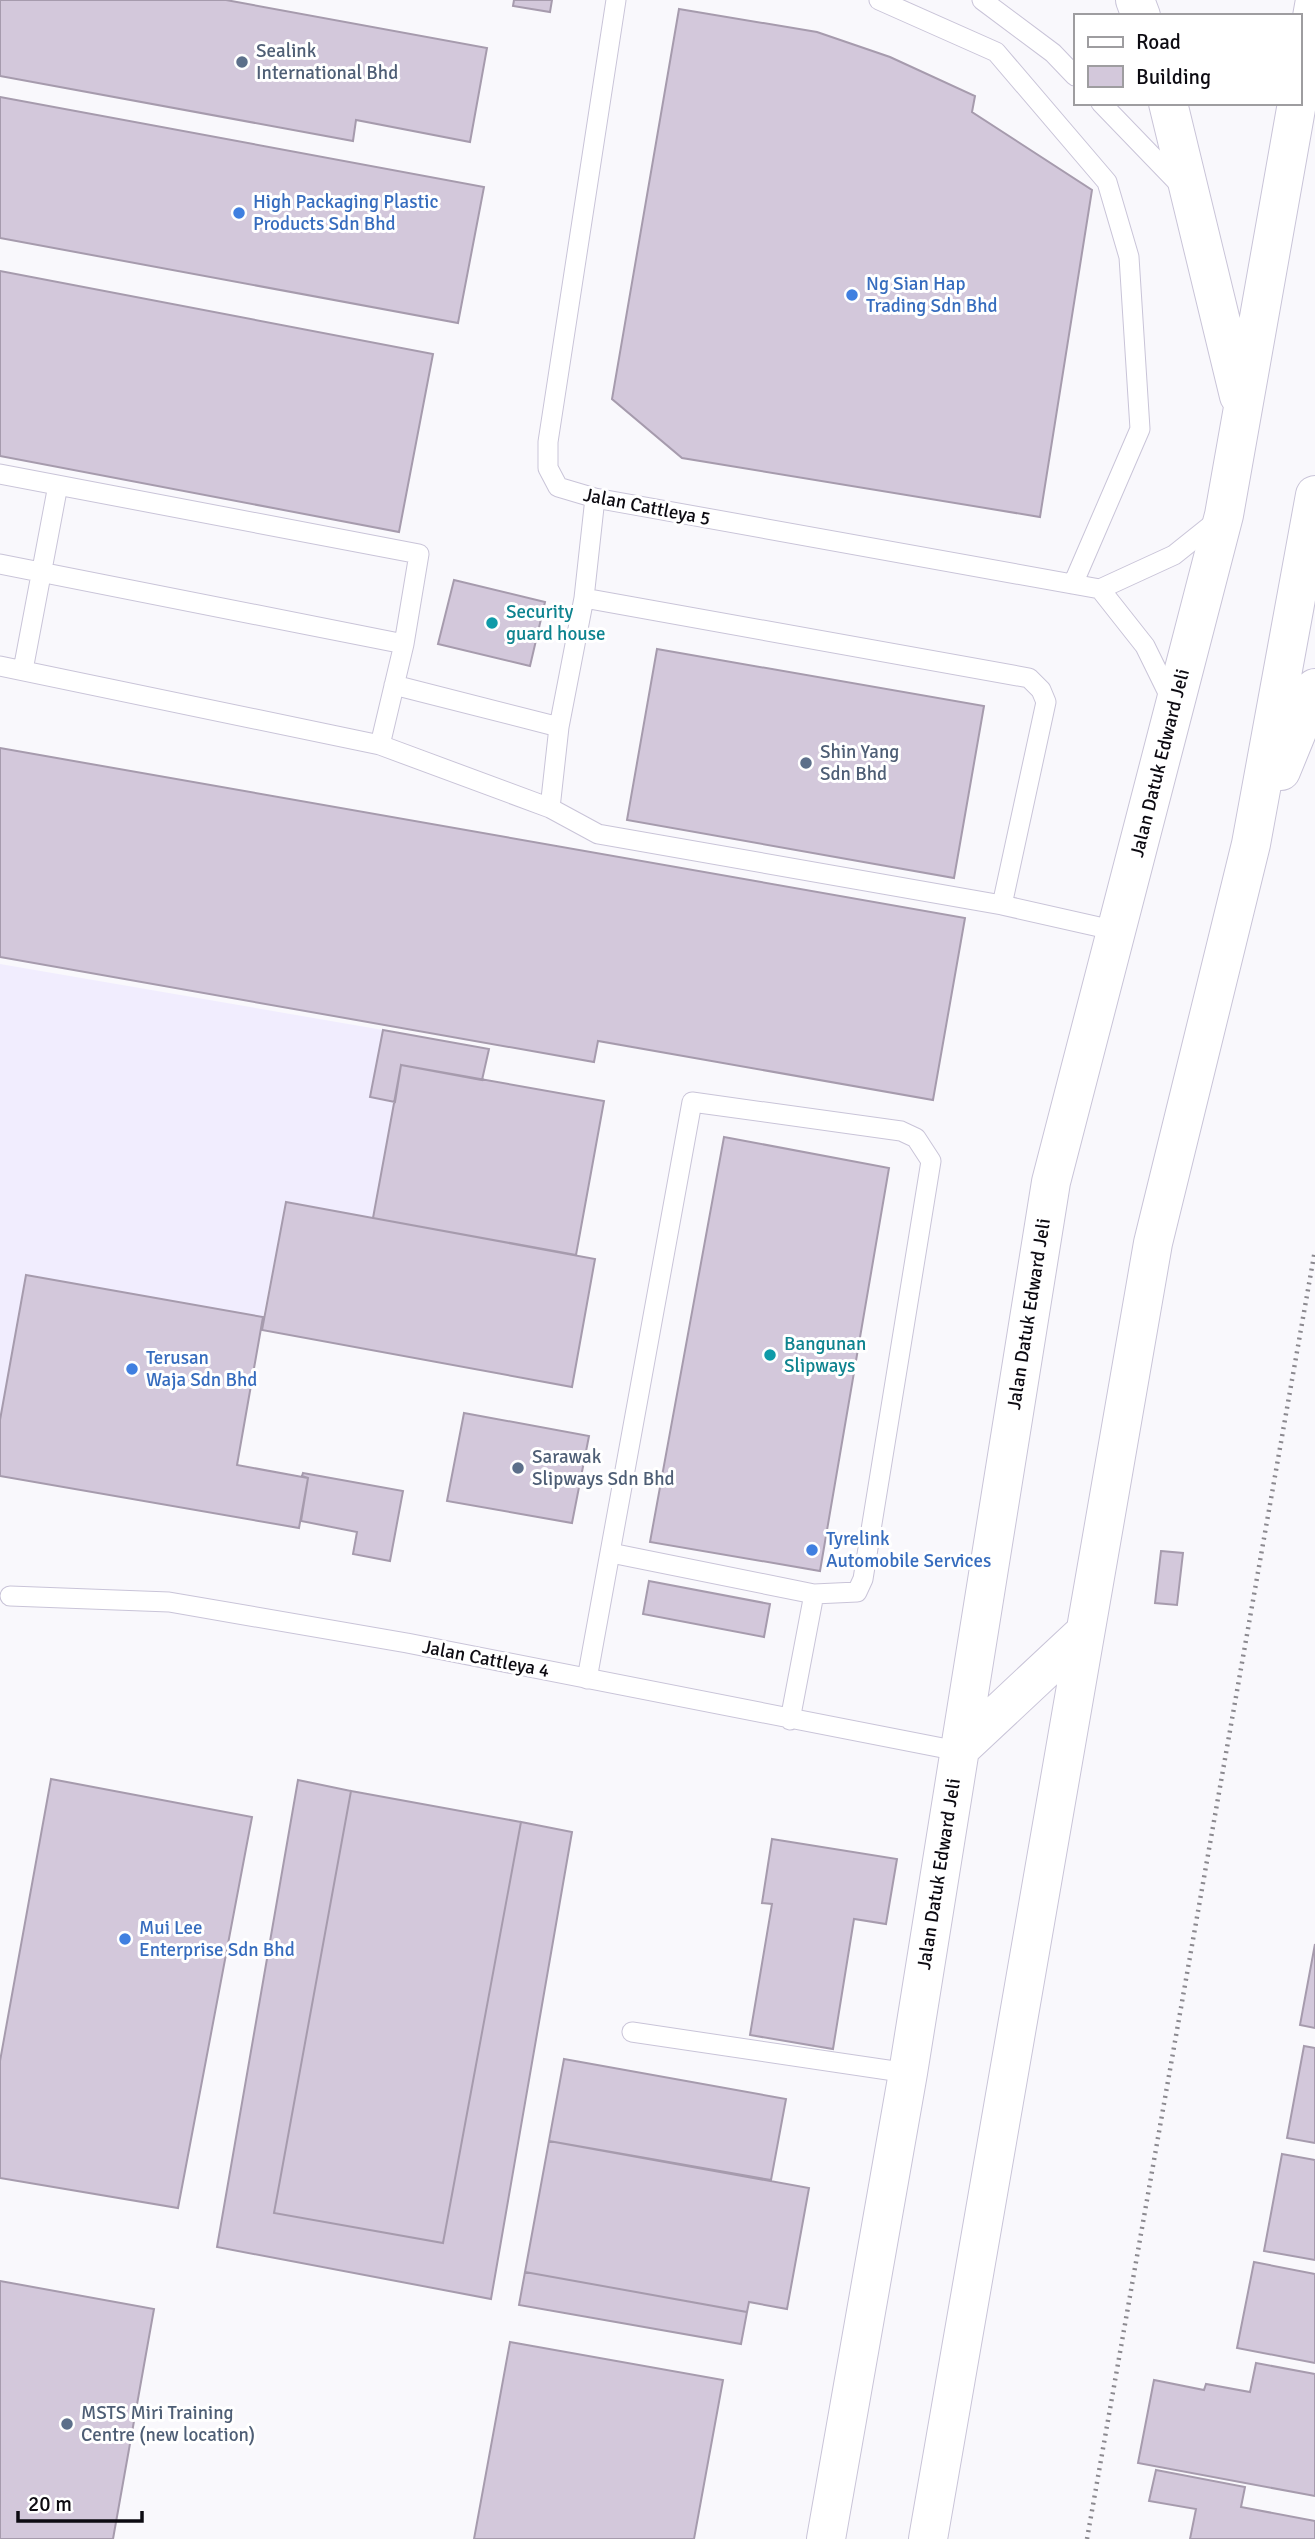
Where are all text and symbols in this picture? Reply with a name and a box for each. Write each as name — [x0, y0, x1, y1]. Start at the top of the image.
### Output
legend — [1074, 14, 1301, 105]
text: Road — [1136, 29, 1181, 55]
place label: Sealink International Bhd — [256, 39, 398, 85]
marker: Sealink International Bhd — [234, 54, 250, 70]
text: Building — [1136, 64, 1211, 90]
place label: High Packaging Plastic Products Sdn Bhd — [253, 190, 438, 236]
marker: High Packaging Plastic Products Sdn Bhd — [231, 205, 247, 221]
place label: Ng Sian Hap Trading Sdn Bhd — [866, 272, 998, 318]
marker: Ng Sian Hap Trading Sdn Bhd — [844, 287, 860, 303]
street label: Jalan Cattleya 5 — [581, 483, 713, 531]
place label: Security guard house — [506, 600, 606, 646]
marker: Security guard house — [484, 615, 500, 631]
street label: Jalan Datuk Edward Jeli — [1125, 666, 1195, 860]
place label: Shin Yang Sdn Bhd — [820, 740, 899, 786]
marker: Shin Yang Sdn Bhd — [798, 755, 814, 771]
street label: Jalan Datuk Edward Jeli — [1002, 1217, 1056, 1411]
place label: Bangunan Slipways — [784, 1332, 866, 1378]
place label: Terusan Waja Sdn Bhd — [146, 1346, 257, 1392]
marker: Bangunan Slipways — [762, 1347, 778, 1363]
marker: Terusan Waja Sdn Bhd — [124, 1361, 140, 1377]
place label: Sarawak Slipways Sdn Bhd — [532, 1445, 675, 1491]
marker: Sarawak Slipways Sdn Bhd — [510, 1460, 526, 1476]
place label: Tyrelink Automobile Services — [826, 1527, 991, 1573]
marker: Tyrelink Automobile Services — [804, 1542, 820, 1558]
street label: Jalan Cattleya 4 — [420, 1635, 552, 1683]
street label: Jalan Datuk Edward Jeli — [912, 1777, 966, 1971]
place label: Mui Lee Enterprise Sdn Bhd — [139, 1916, 295, 1962]
marker: Mui Lee Enterprise Sdn Bhd — [117, 1931, 133, 1947]
place label: MSTS Miri Training Centre (new location) — [81, 2401, 255, 2447]
marker: MSTS Miri Training Centre (new location) — [59, 2416, 75, 2432]
scale bar — [18, 2480, 142, 2524]
text: 20 m — [28, 2491, 72, 2517]

